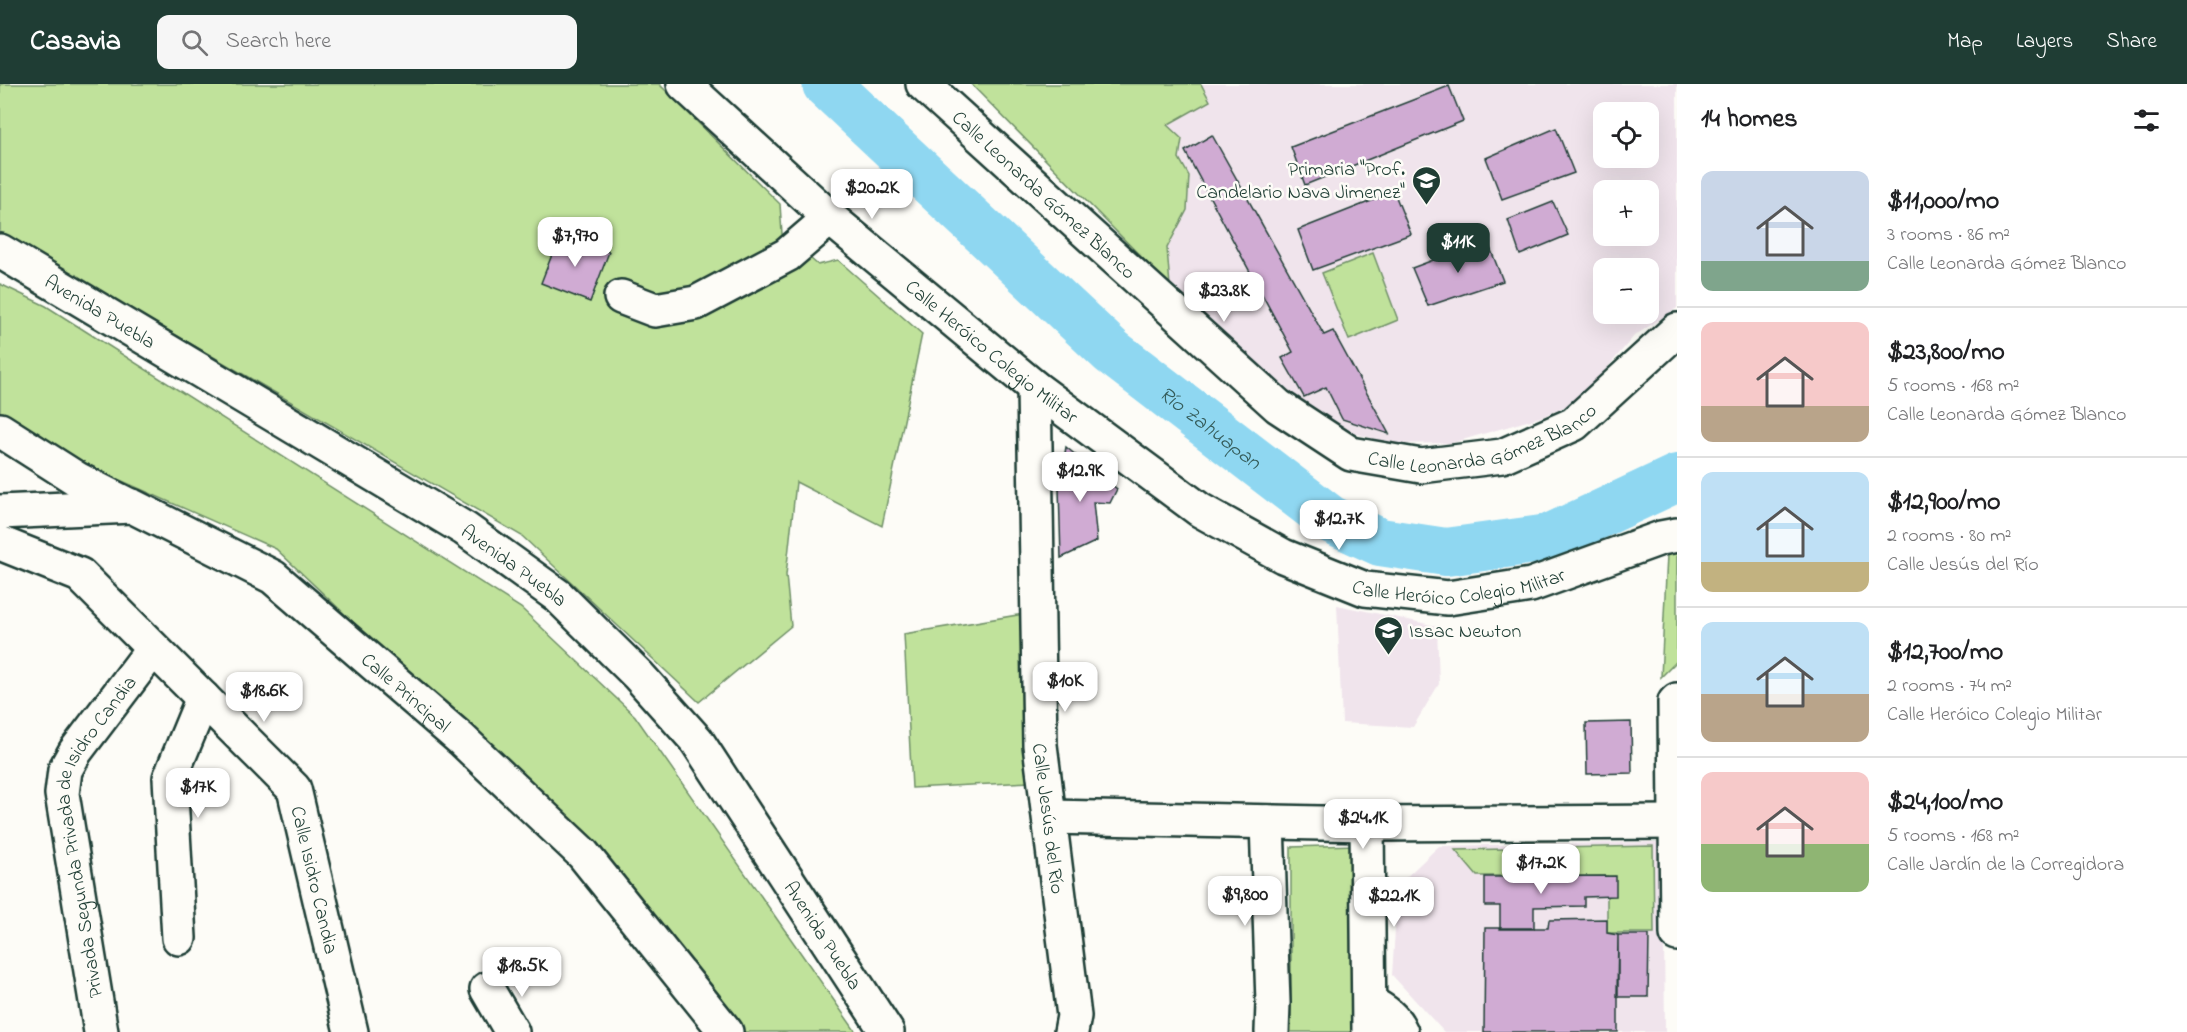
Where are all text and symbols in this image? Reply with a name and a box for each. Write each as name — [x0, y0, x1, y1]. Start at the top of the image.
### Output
search box — [157, 15, 577, 69]
text: Casavia — [30, 22, 121, 63]
icon: search — [178, 26, 211, 59]
text: Search here — [226, 26, 331, 58]
text: Map — [1947, 27, 1983, 57]
text: Layers — [2016, 27, 2073, 57]
text: Share — [2106, 27, 2157, 57]
text: 14 homes — [1701, 101, 1797, 139]
map controls — [1593, 102, 1659, 324]
button: locate — [1593, 102, 1659, 168]
icon: filters — [2130, 104, 2163, 137]
street label: Calle Leonarda Gómez Blanco — [944, 105, 1141, 287]
place label: Primaria "Prof. Candelario Nava Jimenez" — [1196, 156, 1405, 208]
school or university icon: Primaria "Prof. Candelario Nava Jimenez" — [1410, 164, 1442, 206]
pin: $20.2K — [823, 169, 921, 220]
text: $20.2K — [845, 174, 899, 203]
button: + — [1593, 180, 1659, 246]
text: $11,000/mo — [1887, 183, 1999, 221]
icon: home — [1749, 195, 1821, 267]
pin: $7,970 — [526, 217, 624, 268]
text: 3 rooms · 86 m² — [1887, 221, 2010, 250]
text: $7,970 — [552, 222, 598, 251]
pin: $11K — [1422, 223, 1494, 274]
text: $11K — [1441, 228, 1475, 257]
text: Calle Leonarda Gómez Blanco — [1887, 250, 2126, 279]
button: − — [1593, 258, 1659, 324]
street label: Avenida Puebla — [38, 269, 160, 358]
pin: $23.8K — [1175, 272, 1273, 323]
street label: Calle Heróico Colegio Militar — [898, 274, 1084, 432]
text: $23.8K — [1198, 277, 1250, 306]
text: $23,800/mo — [1887, 334, 2005, 372]
icon: home — [1749, 346, 1821, 418]
text: 5 rooms · 168 m² — [1887, 372, 2020, 401]
water label: Río Zahuapan — [1152, 380, 1267, 478]
street label: Calle Leonarda Gómez Blanco — [1365, 398, 1605, 483]
text: Calle Leonarda Gómez Blanco — [1887, 401, 2126, 430]
pin: $12.9K — [1031, 452, 1129, 503]
text: $12.9K — [1056, 457, 1104, 486]
text: $12,900/mo — [1887, 484, 2000, 522]
icon: home — [1749, 496, 1821, 568]
pin: $12.7K — [1290, 500, 1388, 551]
text: $12.7K — [1314, 505, 1364, 534]
street label: Avenida Puebla — [454, 519, 573, 615]
text: 2 rooms · 80 m² — [1887, 522, 2012, 551]
text: Calle Jesús del Río — [1887, 551, 2039, 580]
street label: Calle Heróico Colegio Militar — [1347, 561, 1571, 615]
school or university icon: Issac Newton — [1372, 614, 1404, 656]
place label: Issac Newton — [1409, 618, 1521, 647]
text: $12,700/mo — [1887, 634, 2003, 672]
icon: home — [1749, 646, 1821, 718]
street label: Calle Principal — [353, 647, 456, 741]
pin: $10K — [1029, 662, 1101, 713]
text: $10K — [1047, 667, 1083, 696]
street label: Privada Segunda Privada de Isidro Candia — [50, 670, 145, 1000]
pin: $18.6K — [215, 672, 313, 723]
text: 2 rooms · 74 m² — [1887, 672, 2012, 701]
text: $18.6K — [240, 677, 288, 706]
text: Calle Heróico Colegio Militar — [1887, 701, 2102, 730]
street label: Calle Jesús del Río — [1023, 742, 1071, 896]
pin: $17K — [162, 768, 234, 819]
text: $17K — [180, 773, 216, 802]
text: $24,100/mo — [1887, 784, 2003, 822]
icon: home — [1749, 796, 1821, 868]
pin: $24.1K — [1314, 799, 1412, 850]
street label: Calle Isidro Candia — [281, 803, 344, 957]
text: $24.1K — [1338, 804, 1388, 833]
text: 5 rooms · 168 m² — [1887, 822, 2020, 851]
pin: $17.2K — [1492, 844, 1590, 895]
text: $17.2K — [1516, 849, 1566, 878]
text: Calle Jardín de la Corregidora — [1887, 851, 2124, 880]
street label: Avenida Puebla — [775, 876, 868, 997]
pin: $9,800 — [1196, 876, 1294, 927]
pin: $22.1K — [1345, 877, 1443, 928]
text: $9,800 — [1222, 881, 1268, 910]
text: $22.1K — [1368, 882, 1420, 911]
pin: $18.5K — [473, 947, 571, 998]
text: $18.5K — [496, 952, 548, 981]

